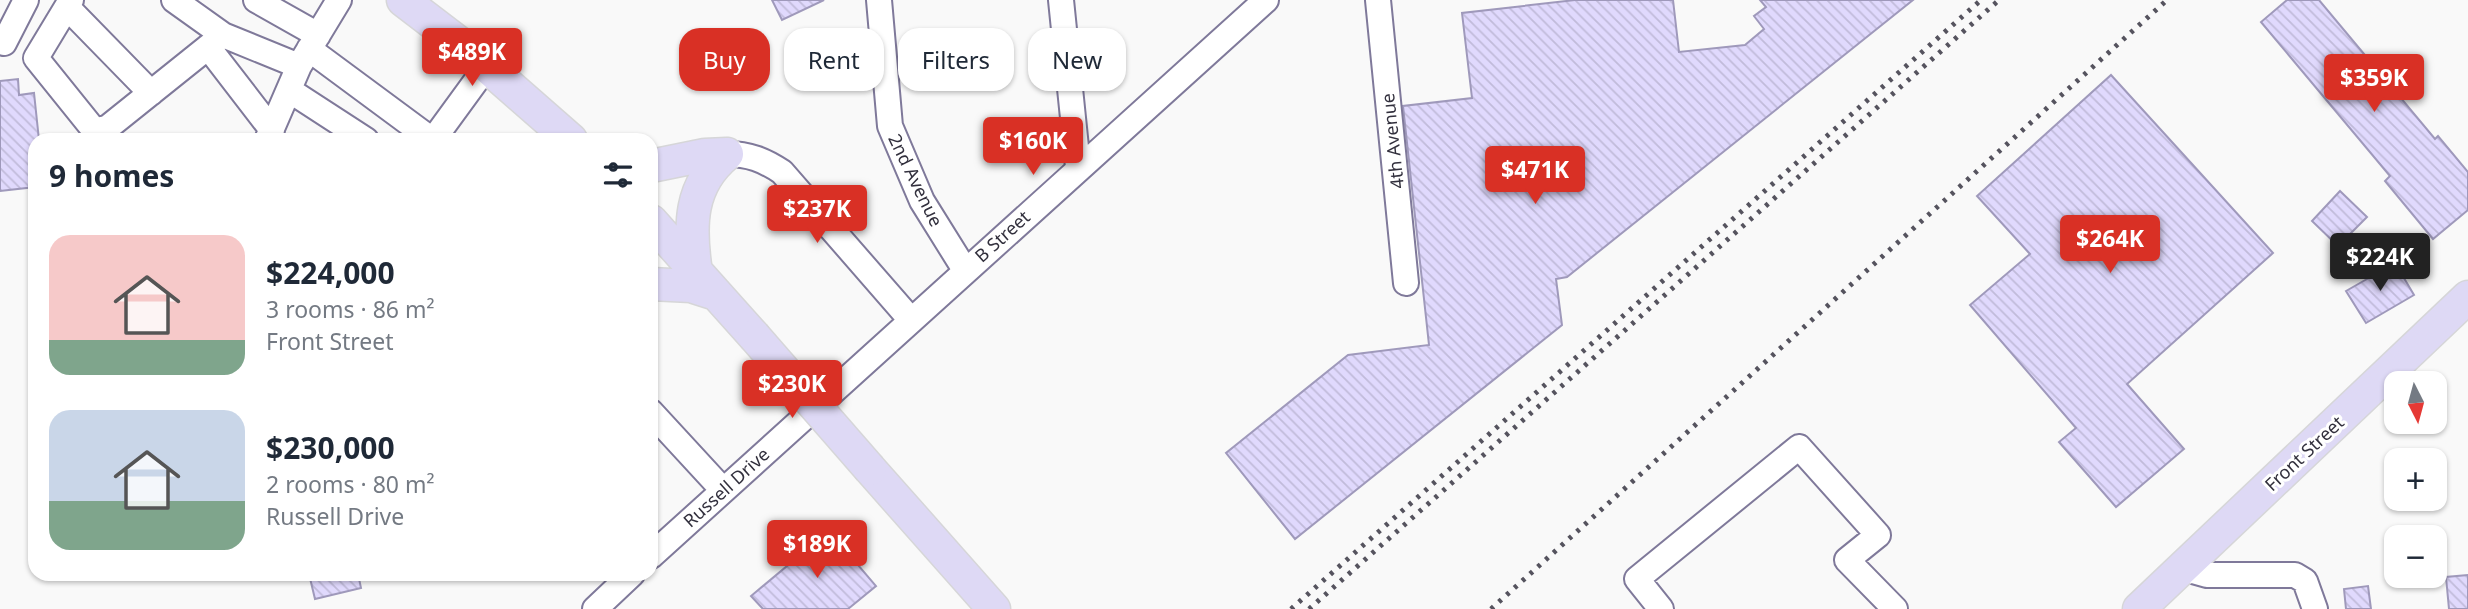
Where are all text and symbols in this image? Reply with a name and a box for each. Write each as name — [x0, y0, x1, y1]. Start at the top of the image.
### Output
pin: $489K — [423, 28, 521, 88]
chip: Buy — [679, 28, 770, 91]
chip: Rent — [784, 28, 884, 91]
chip: Filters — [898, 28, 1014, 91]
chip: New — [1028, 28, 1126, 91]
text: $489K — [438, 35, 506, 67]
pin: $359K — [2325, 54, 2423, 114]
text: $359K — [2340, 61, 2408, 93]
street label: 4th Avenue — [1375, 92, 1409, 190]
pin: $160K — [984, 118, 1082, 177]
text: $160K — [999, 124, 1067, 156]
street label: 2nd Avenue — [883, 130, 949, 230]
pin: $471K — [1486, 146, 1584, 206]
text: $471K — [1501, 153, 1569, 185]
text: 9 homes — [49, 155, 174, 196]
icon: filters — [599, 156, 637, 194]
pin: $237K — [768, 186, 866, 245]
text: $237K — [783, 192, 851, 224]
street label: B Street — [969, 204, 1035, 267]
pin: $264K — [2061, 216, 2159, 275]
text: $264K — [2076, 222, 2144, 254]
pin: $224K — [2331, 233, 2429, 293]
text: $224K — [2346, 240, 2414, 272]
text: $224,000 — [266, 252, 395, 293]
icon: home — [105, 263, 189, 347]
text: 3 rooms · 86 m² — [266, 293, 435, 325]
text: Front Street — [266, 325, 394, 357]
pin: $230K — [743, 360, 841, 420]
text: $230K — [758, 367, 826, 399]
north arrow — [2384, 371, 2446, 434]
map controls — [2384, 371, 2447, 588]
street label: Front Street — [2259, 410, 2349, 496]
text: $230,000 — [266, 427, 395, 468]
icon: home — [105, 438, 189, 522]
street label: Russell Drive — [678, 442, 774, 532]
button: + — [2384, 448, 2447, 511]
text: 2 rooms · 80 m² — [266, 468, 435, 500]
text: Russell Drive — [266, 500, 404, 532]
pin: $189K — [768, 520, 866, 580]
button: − — [2384, 525, 2447, 588]
text: $189K — [783, 527, 851, 559]

